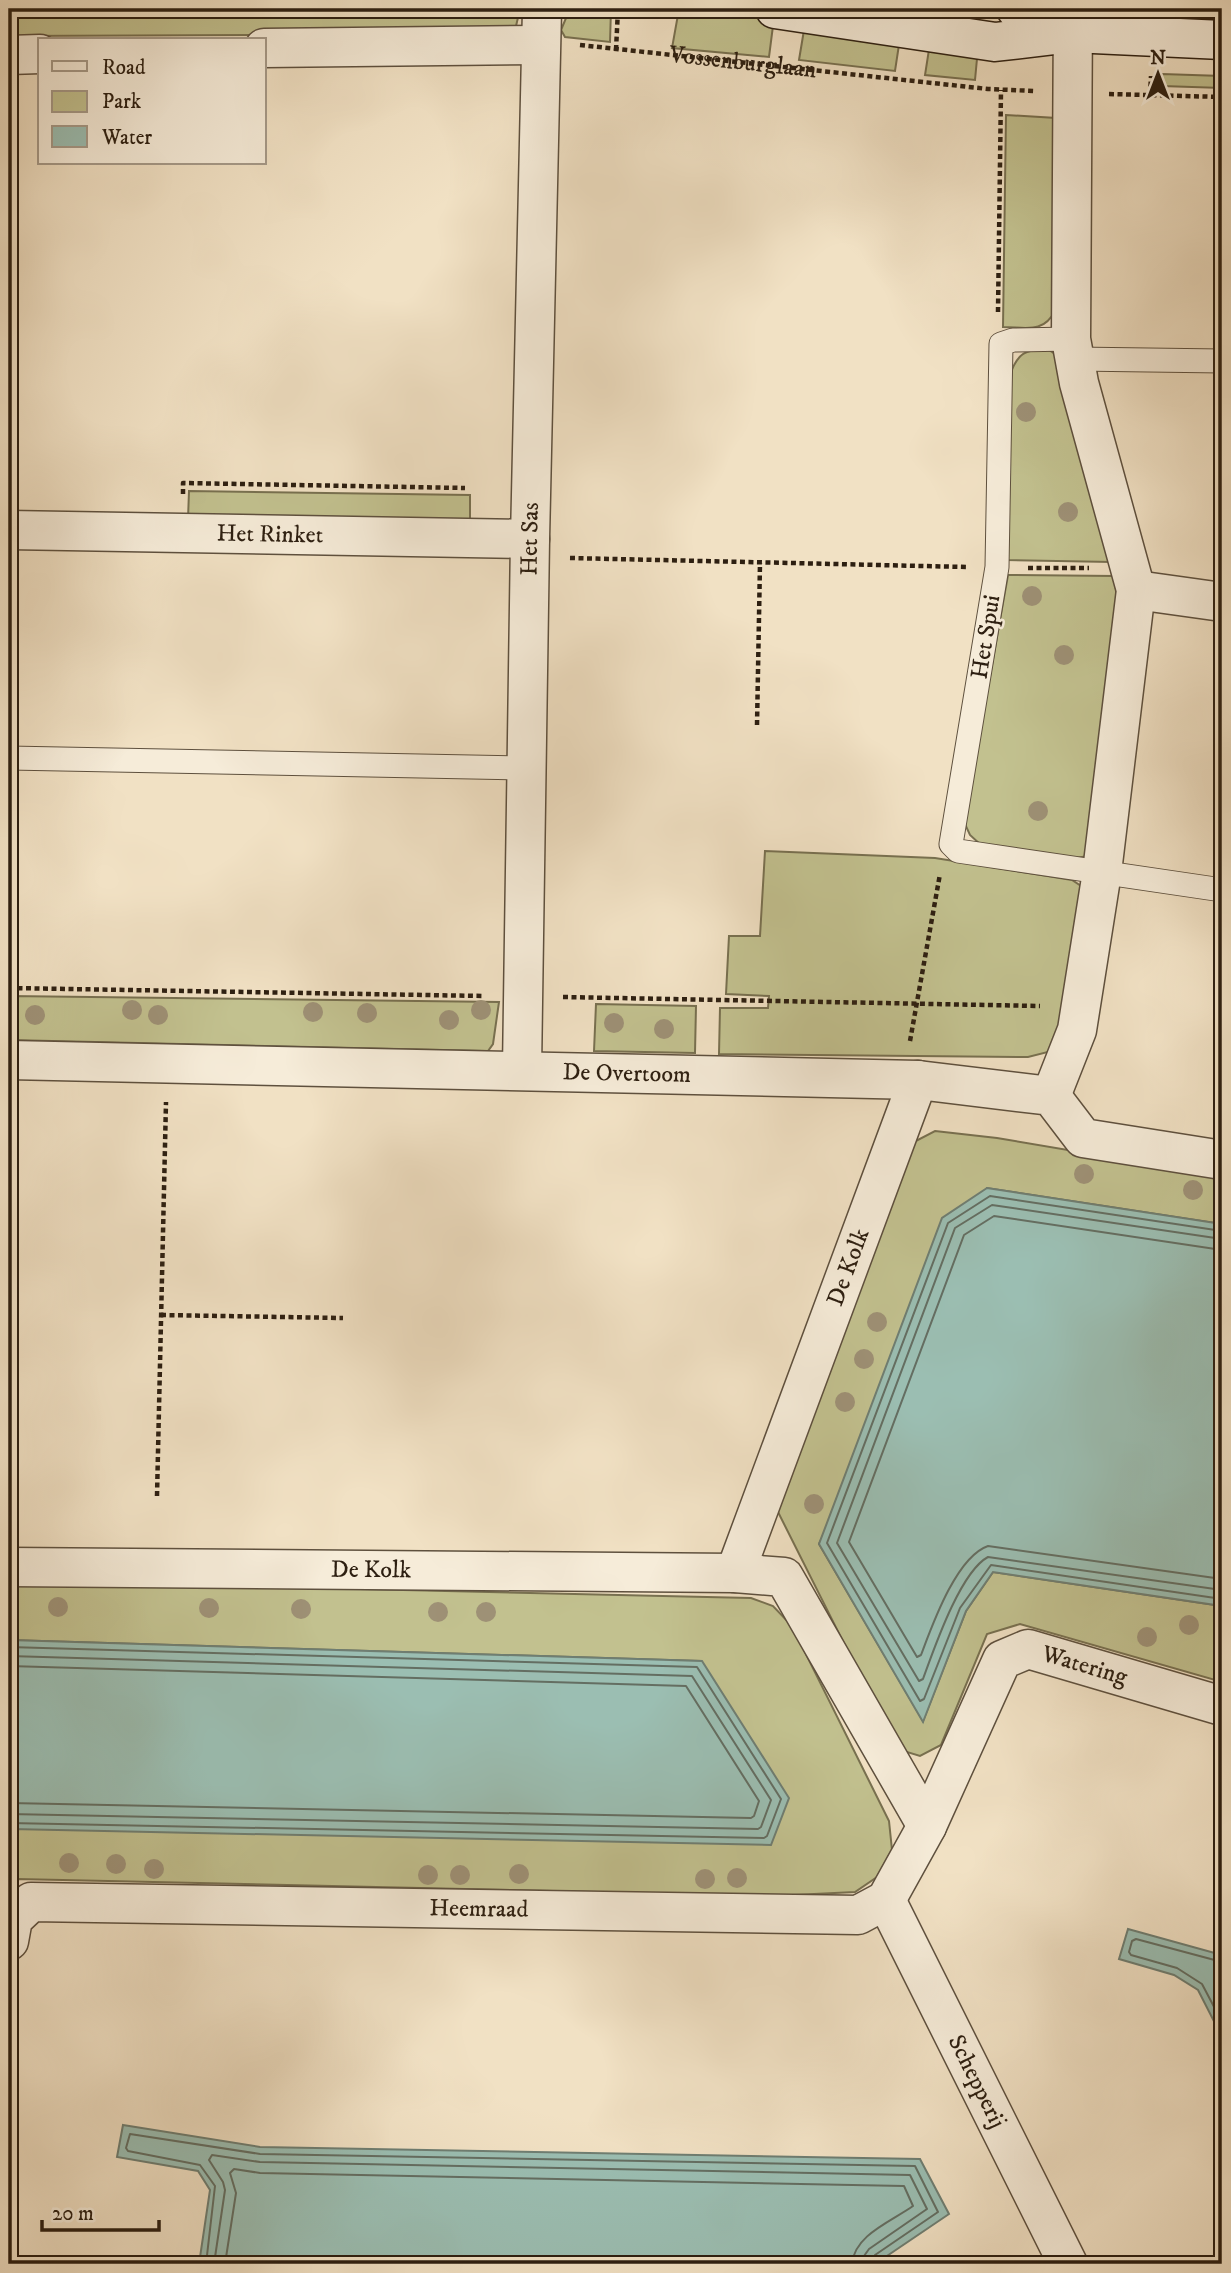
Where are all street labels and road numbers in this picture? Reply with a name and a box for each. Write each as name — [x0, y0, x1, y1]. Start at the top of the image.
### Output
street label: Vossenburglaan — [667, 40, 819, 85]
street label: Het Sas — [514, 502, 546, 576]
street label: Het Rinket — [216, 519, 324, 550]
street label: Het Spui — [965, 593, 1007, 681]
street label: De Overtoom — [562, 1057, 691, 1090]
street label: De Kolk — [820, 1224, 877, 1310]
street label: De Kolk — [331, 1555, 411, 1585]
street label: Watering — [1037, 1639, 1131, 1692]
street label: Heemraad — [429, 1893, 529, 1925]
street label: Schepperij — [941, 2030, 1013, 2133]

